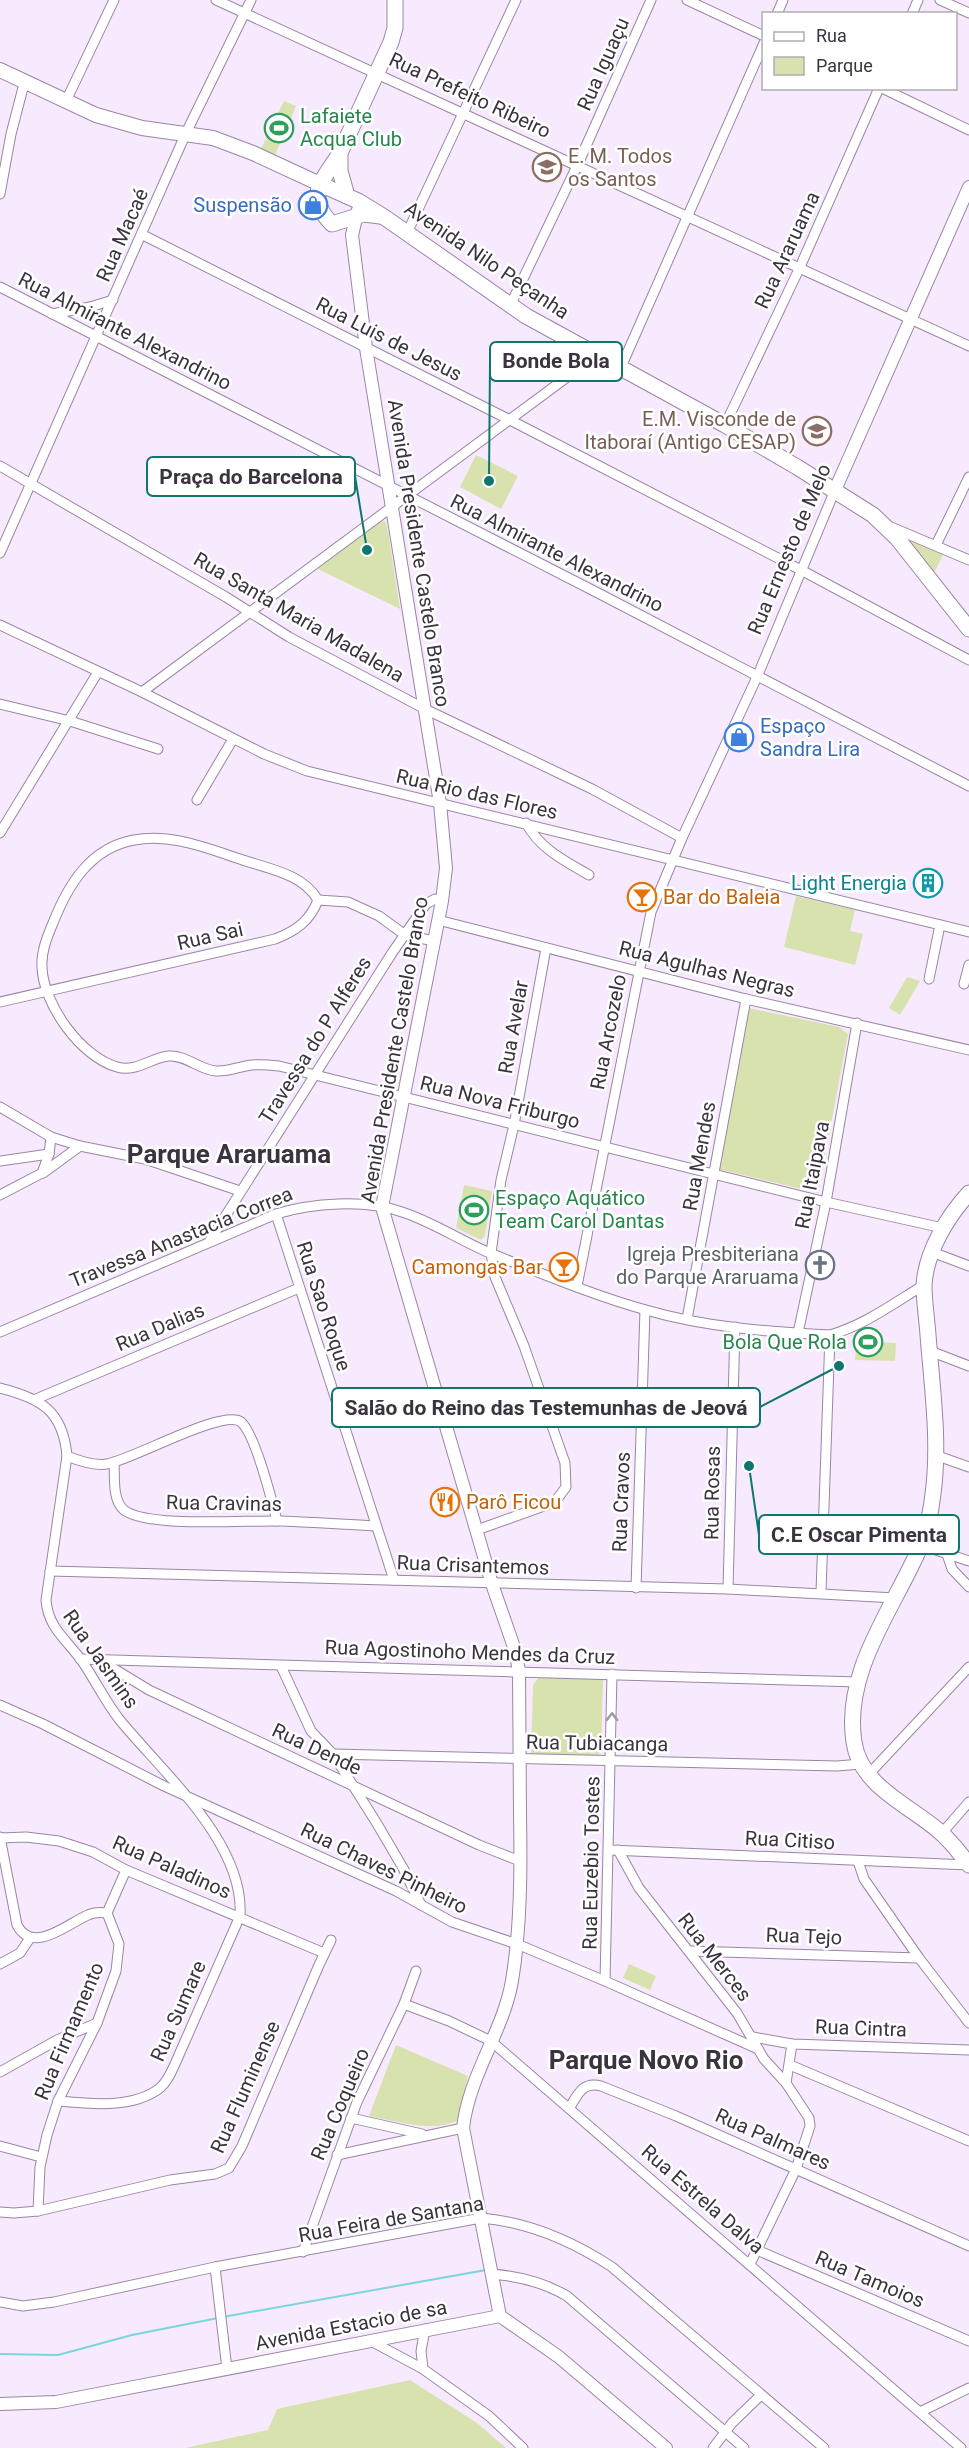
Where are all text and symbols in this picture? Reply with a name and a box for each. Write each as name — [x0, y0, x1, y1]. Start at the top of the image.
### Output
legend — [762, 12, 957, 90]
street label: Rua Iguaçu — [572, 14, 634, 114]
text: Rua — [816, 25, 847, 46]
street label: Rua Prefeito Ribeiro — [385, 47, 555, 143]
text: Parque — [816, 55, 873, 76]
place label: Lafaiete Acqua Club — [300, 104, 402, 151]
sports icon: Lafaiete Acqua Club — [263, 112, 295, 144]
place label: E. M. Todos os Santos — [568, 144, 672, 191]
school or university icon: E. M. Todos os Santos — [531, 151, 563, 183]
street label: Rua Macaé — [91, 185, 153, 285]
street label: Rua Araruama — [749, 188, 825, 312]
shop icon: Suspensão — [297, 189, 329, 221]
place label: Suspensão — [193, 193, 292, 217]
street label: Avenida Nilo Peçanha — [400, 196, 574, 324]
street label: Rua Almirante Alexandrino — [15, 267, 235, 395]
street label: Rua Luis de Jesus — [312, 292, 466, 386]
callout: Bonde Bola — [490, 342, 622, 381]
text: Bonde Bola — [502, 349, 610, 373]
street label: Avenida Presidente Castelo Branco — [383, 398, 455, 708]
place label: E.M. Visconde de Itaboraí (Antigo CESAP) — [584, 407, 796, 454]
school or university icon: E.M. Visconde de Itaboraí (Antigo CESAP) — [801, 415, 833, 447]
callout: Praça do Barcelona — [147, 457, 355, 496]
street label: Rua Ernesto de Melo — [742, 460, 836, 638]
text: Praça do Barcelona — [159, 465, 343, 489]
street label: Rua Almirante Alexandrino — [447, 489, 667, 617]
street label: Rua Santa Maria Madalena — [189, 547, 409, 687]
place label: Espaço Sandra Lira — [760, 714, 860, 761]
shop icon: Espaço Sandra Lira — [723, 721, 755, 753]
street label: Rua Rio das Flores — [394, 764, 560, 824]
building icon: Light Energia — [912, 867, 944, 899]
place label: Light Energia — [791, 871, 907, 895]
bar icon: Bar do Baleia — [626, 881, 658, 913]
place label: Bar do Baleia — [663, 885, 780, 909]
street label: Avenida Presidente Castelo Branco — [355, 895, 433, 1205]
street label: Rua Sai — [175, 917, 245, 955]
street label: Rua Agulhas Negras — [617, 936, 797, 1002]
street label: Travessa do P Alferes — [254, 952, 376, 1128]
street label: Rua Arcozelo — [585, 972, 631, 1092]
street label: Rua Avelar — [493, 978, 533, 1076]
street label: Rua Nova Friburgo — [418, 1071, 582, 1133]
street label: Rua Mendes — [678, 1099, 720, 1213]
street label: Rua Itaipava — [790, 1119, 834, 1231]
district label: Parque Araruama — [127, 1139, 331, 1169]
street label: Travessa Anastacia Correa — [66, 1181, 296, 1293]
place label: Espaço Aquático Team Carol Dantas — [495, 1186, 664, 1233]
sports icon: Espaço Aquático Team Carol Dantas — [458, 1194, 490, 1226]
street label: Rua Sao Roque — [292, 1238, 356, 1374]
place label: Igreja Presbiteriana do Parque Araruama — [616, 1242, 799, 1289]
church icon: Igreja Presbiteriana do Parque Araruama — [804, 1249, 836, 1281]
bar icon: Camongas Bar — [548, 1251, 580, 1283]
place label: Camongas Bar — [412, 1255, 543, 1279]
street label: Rua Dalias — [112, 1298, 208, 1356]
sports icon: Bola Que Rola — [852, 1326, 884, 1358]
place label: Bola Que Rola — [723, 1330, 847, 1354]
callout: Salão do Reino das Testemunhas de Jeová — [332, 1388, 760, 1427]
text: Salão do Reino das Testemunhas de Jeová — [345, 1396, 747, 1420]
street label: Rua Rosas — [699, 1446, 725, 1540]
street label: Rua Cravos — [607, 1451, 635, 1553]
restaurant icon: Parô Ficou — [429, 1486, 461, 1518]
street label: Rua Cravinas — [166, 1490, 282, 1516]
place label: Parô Ficou — [466, 1490, 561, 1514]
callout: C.E Oscar Pimenta — [759, 1515, 959, 1554]
text: C.E Oscar Pimenta — [771, 1523, 947, 1547]
street label: Rua Crisantemos — [396, 1550, 550, 1580]
street label: Rua Jasmins — [58, 1605, 144, 1713]
street label: Rua Agostinoho Mendes da Cruz — [324, 1635, 616, 1669]
one-way arrow — [606, 1712, 618, 1721]
street label: Rua Dende — [268, 1718, 366, 1780]
street label: Rua Tubiacanga — [526, 1730, 668, 1756]
street label: Rua Euzebio Tostes — [577, 1776, 605, 1950]
street label: Rua Chaves Pinheiro — [297, 1817, 471, 1919]
street label: Rua Citiso — [744, 1826, 836, 1854]
street label: Rua Paladinos — [109, 1830, 235, 1904]
street label: Rua Merces — [673, 1908, 757, 2006]
street label: Rua Tejo — [765, 1923, 843, 1949]
street label: Rua Sumare — [145, 1957, 211, 2065]
street label: Rua Firmamento — [29, 1959, 109, 2103]
street label: Rua Cintra — [815, 2014, 907, 2042]
street label: Rua Fluminense — [205, 2017, 285, 2157]
street label: Rua Coqueiro — [306, 2044, 374, 2164]
district label: Parque Novo Rio — [549, 2045, 743, 2075]
street label: Rua Palmares — [712, 2103, 834, 2175]
street label: Rua Estrela Dalva — [637, 2139, 769, 2259]
street label: Rua Feira de Santana — [296, 2191, 486, 2247]
street label: Rua Tamoios — [812, 2245, 928, 2313]
street label: Avenida Estacio de sa — [253, 2295, 449, 2355]

